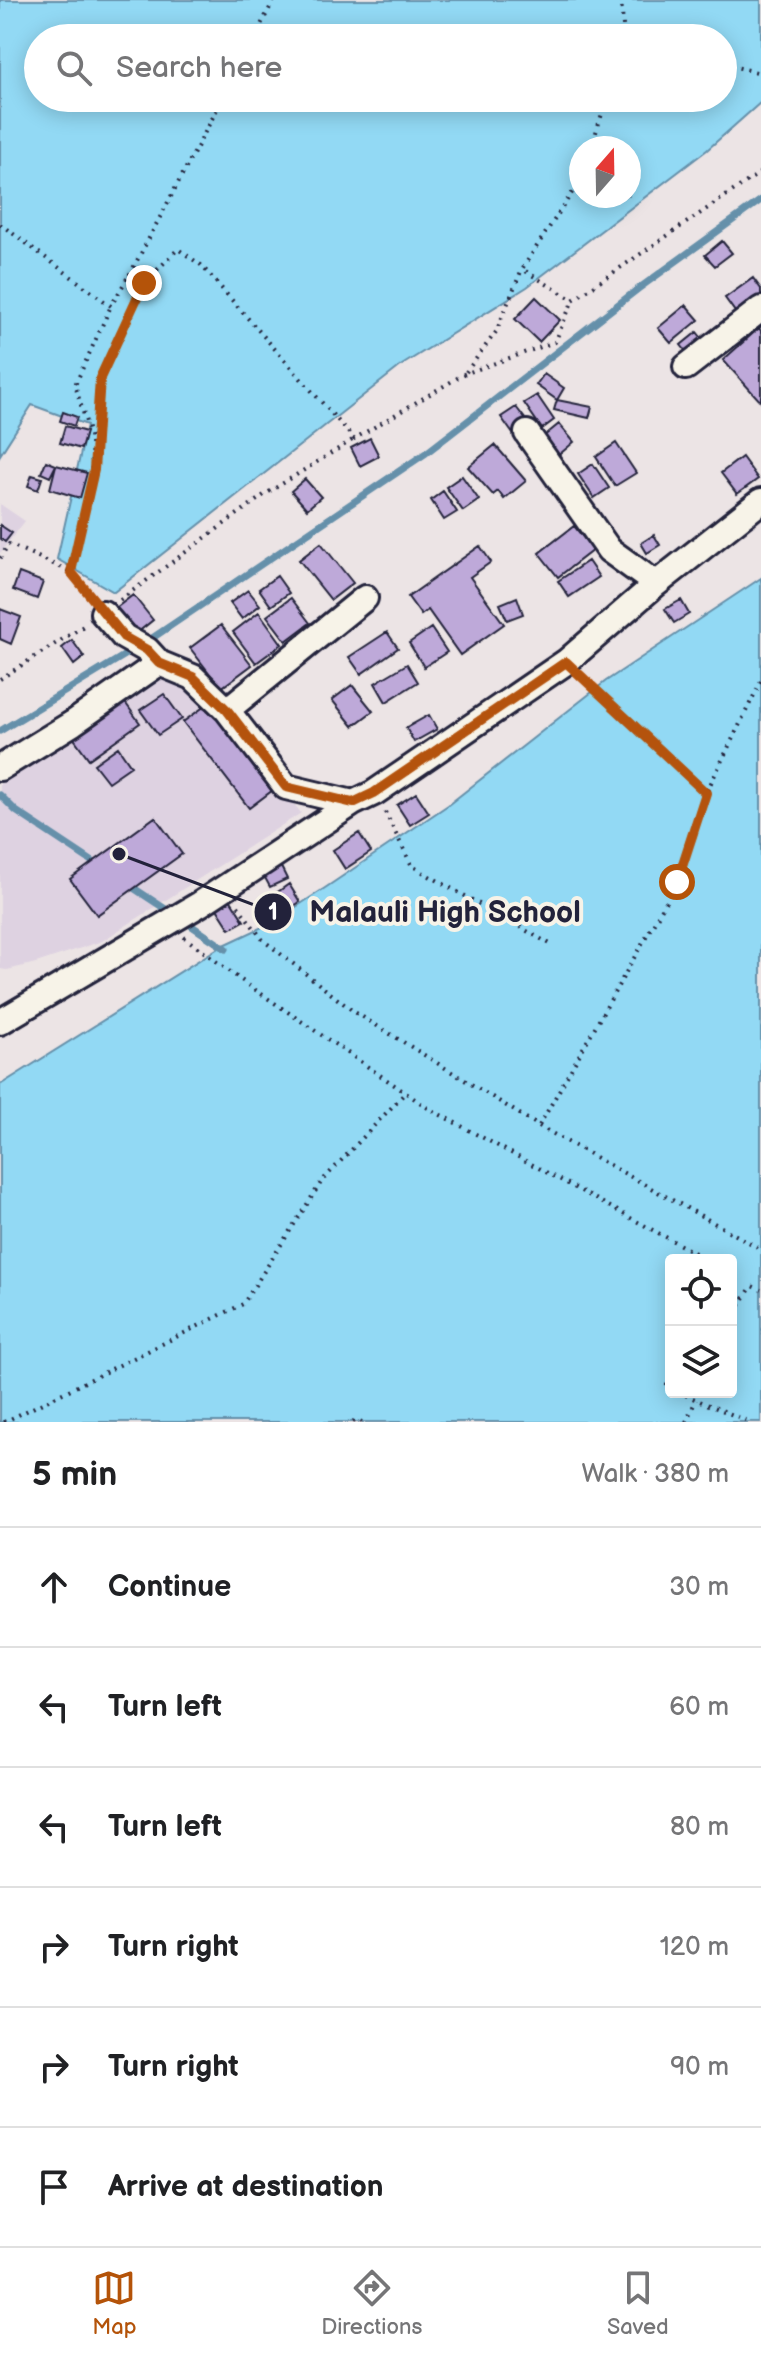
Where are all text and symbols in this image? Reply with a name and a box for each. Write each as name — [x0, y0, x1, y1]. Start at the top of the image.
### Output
search box — [24, 24, 737, 112]
icon: search — [52, 46, 96, 90]
text: Search here — [116, 50, 282, 86]
north arrow — [569, 136, 641, 208]
route end — [126, 265, 162, 301]
route start — [659, 864, 695, 900]
callout: Malauli High School — [253, 885, 597, 939]
text: Malauli High School — [309, 895, 581, 931]
text: 1 — [268, 898, 278, 927]
map controls — [665, 1254, 737, 1398]
button: locate — [665, 1254, 737, 1326]
button: layers — [665, 1326, 737, 1398]
text: 5 min — [32, 1454, 117, 1495]
text: Walk · 380 m — [582, 1459, 729, 1490]
icon: ahead — [32, 1565, 76, 1609]
text: Continue — [108, 1569, 231, 1605]
text: 30 m — [669, 1572, 729, 1603]
icon: left — [32, 1685, 76, 1729]
text: Turn left — [108, 1689, 222, 1725]
text: 60 m — [669, 1692, 729, 1723]
icon: left — [32, 1805, 76, 1849]
text: Turn left — [108, 1809, 222, 1845]
text: 80 m — [670, 1812, 729, 1843]
icon: right — [32, 1925, 76, 1969]
text: Turn right — [108, 1929, 239, 1965]
text: 120 m — [660, 1932, 729, 1963]
icon: right — [32, 2045, 76, 2089]
text: Turn right — [108, 2049, 239, 2085]
text: 90 m — [670, 2052, 729, 2083]
icon: arrive — [32, 2165, 76, 2209]
text: Arrive at destination — [108, 2169, 384, 2205]
tab: Map — [92, 2266, 137, 2341]
tab: Directions — [321, 2266, 422, 2341]
tab: Saved — [607, 2266, 669, 2341]

